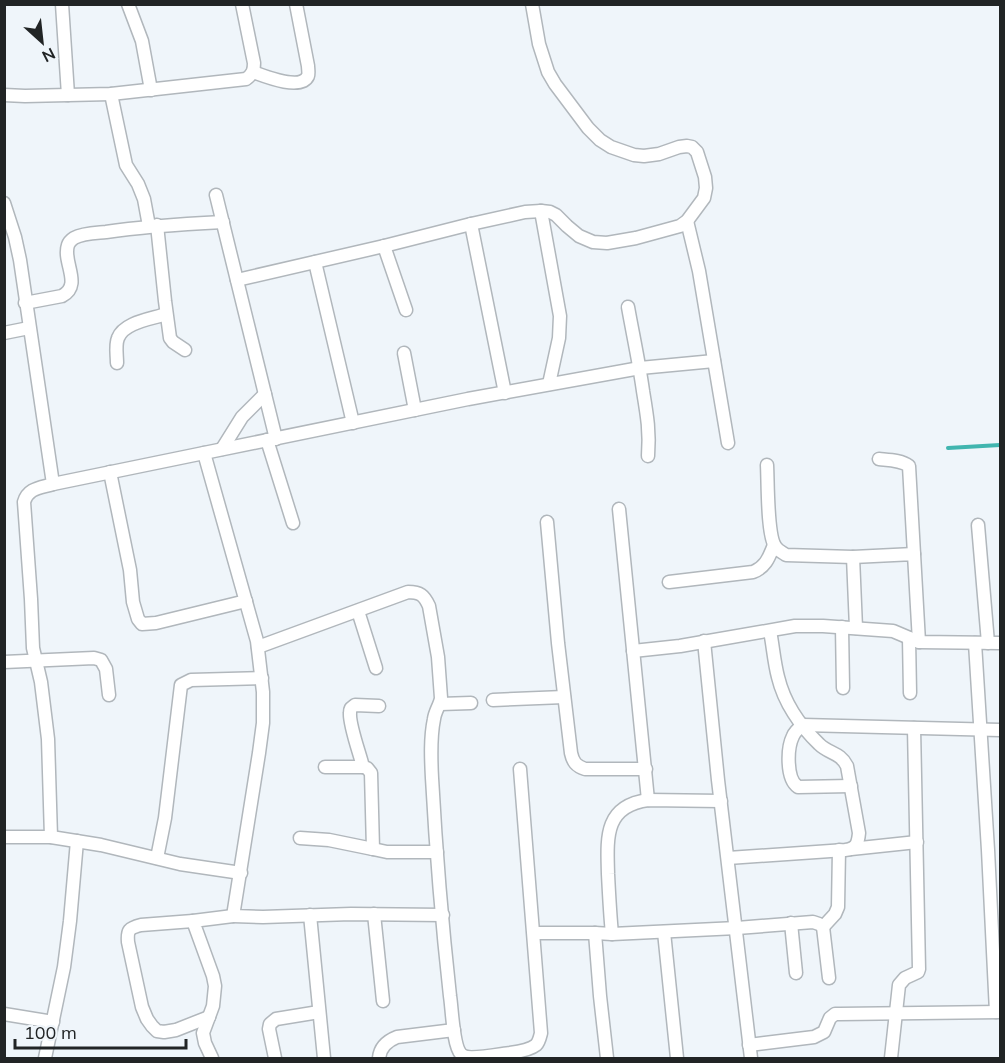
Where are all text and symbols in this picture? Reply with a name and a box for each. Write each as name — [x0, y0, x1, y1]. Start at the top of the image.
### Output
north arrow — [12, 12, 72, 72]
text: N — [39, 44, 59, 67]
scale bar — [15, 1012, 186, 1050]
text: 100 m — [24, 1021, 77, 1044]

